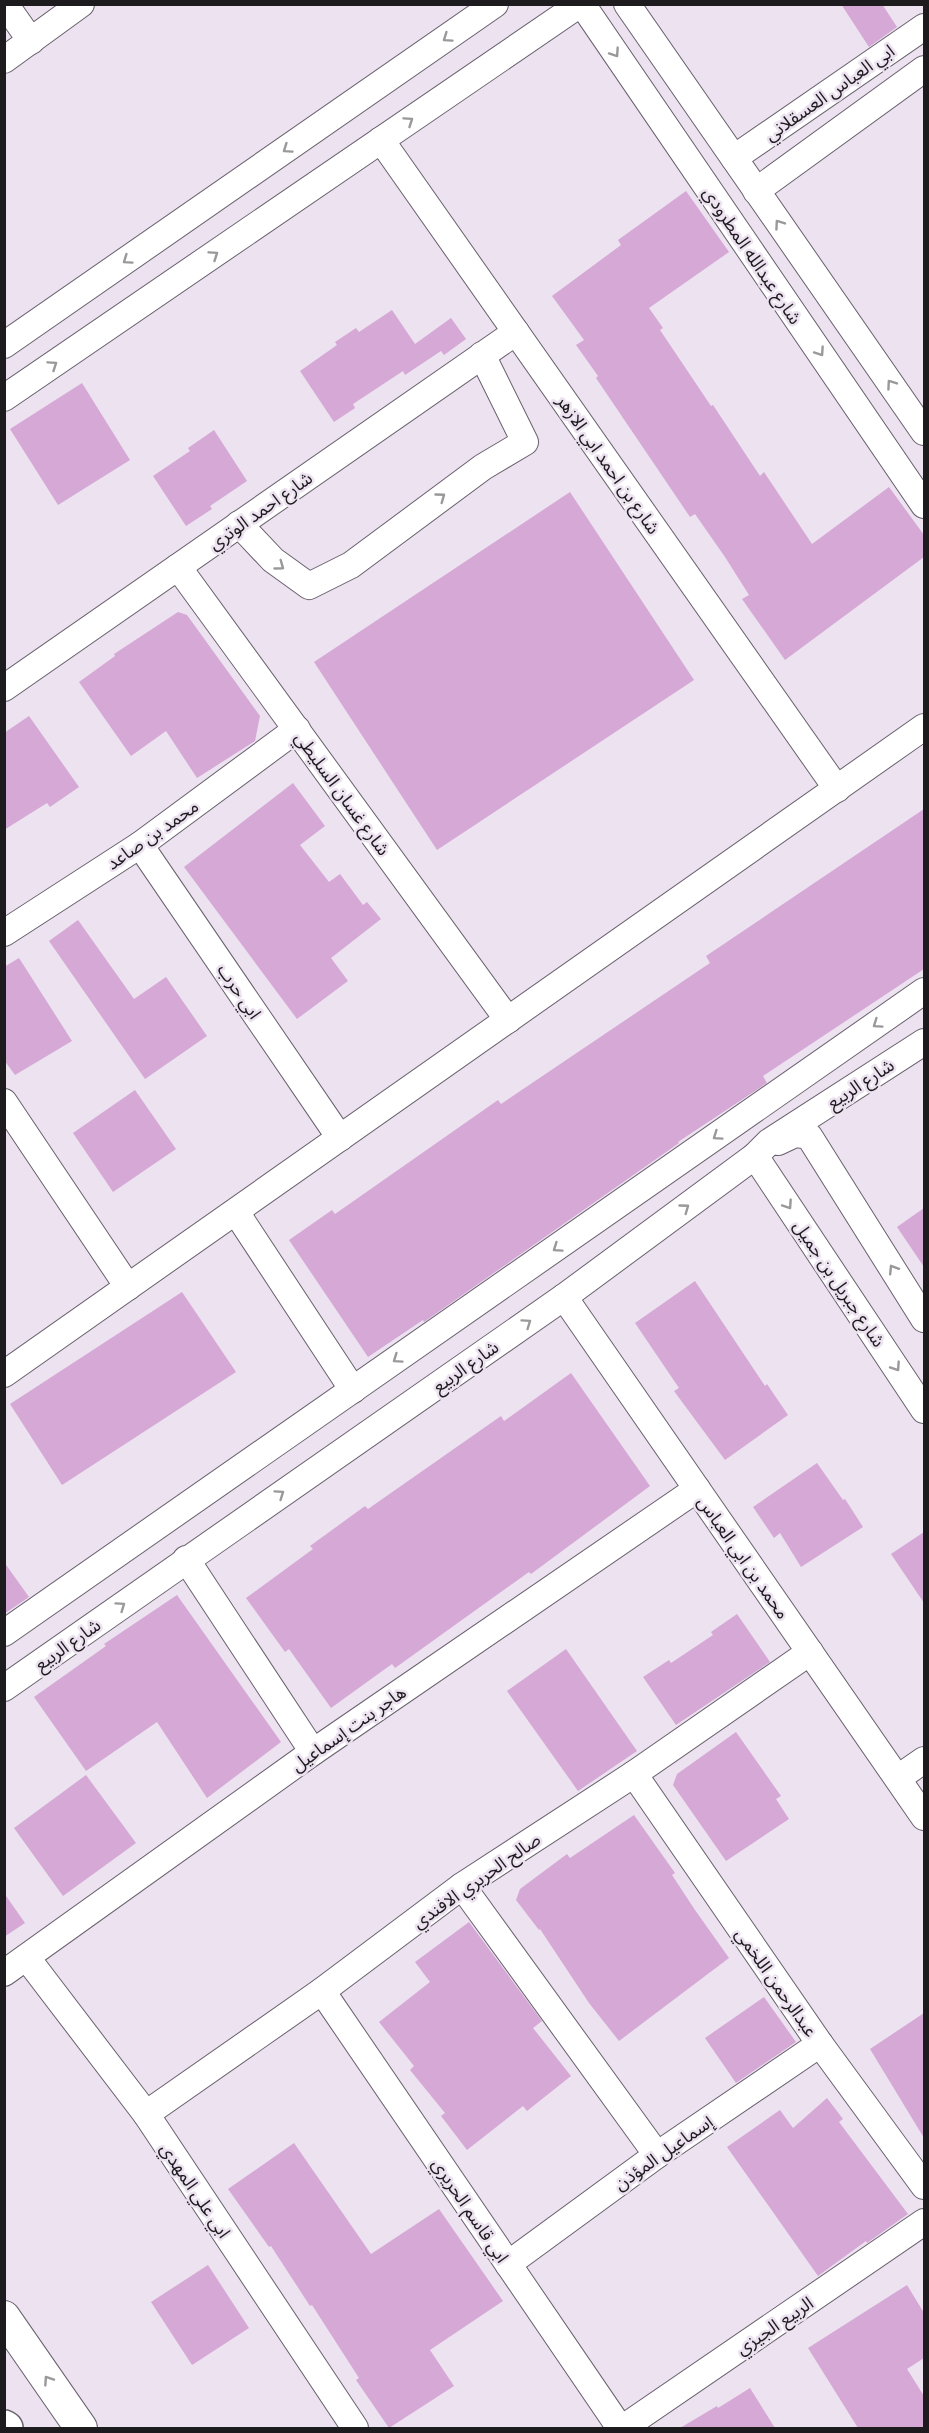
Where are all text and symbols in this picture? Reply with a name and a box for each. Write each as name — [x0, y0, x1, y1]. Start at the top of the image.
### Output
one-way arrow — [443, 31, 454, 42]
street label: ابي العباس العسقلاني — [760, 40, 900, 148]
one-way arrow — [608, 46, 619, 57]
one-way arrow — [403, 117, 414, 128]
one-way arrow — [283, 142, 294, 153]
street label: شارع عبدالله المطرودي — [696, 183, 806, 330]
one-way arrow — [775, 220, 786, 231]
one-way arrow — [207, 251, 218, 262]
one-way arrow — [122, 253, 133, 264]
one-way arrow — [813, 346, 824, 357]
one-way arrow — [46, 361, 57, 372]
one-way arrow — [887, 379, 898, 390]
street label: شارع بن احمد ابي الازهر — [549, 390, 664, 540]
street label: شارع احمد الوتري — [204, 467, 319, 557]
one-way arrow — [435, 494, 446, 505]
one-way arrow — [274, 558, 285, 569]
street label: شارع غسان السليطي — [287, 727, 394, 862]
street label: محمد بن صاعد — [102, 795, 203, 875]
street label: ابي حرب — [211, 960, 266, 1025]
one-way arrow — [872, 1017, 883, 1028]
street label: شارع الربيع — [823, 1054, 900, 1116]
one-way arrow — [712, 1129, 723, 1140]
one-way arrow — [780, 1199, 792, 1209]
one-way arrow — [678, 1205, 689, 1216]
street label: شارع جبريل بن جميل — [786, 1216, 890, 1353]
one-way arrow — [552, 1241, 563, 1252]
one-way arrow — [889, 1265, 901, 1275]
one-way arrow — [520, 1319, 531, 1330]
street label: شارع الربيع — [428, 1336, 505, 1400]
one-way arrow — [392, 1352, 403, 1363]
one-way arrow — [889, 1360, 900, 1371]
one-way arrow — [274, 1490, 285, 1501]
street label: محمد بن ابي العباس — [691, 1492, 794, 1625]
one-way arrow — [114, 1602, 125, 1613]
street label: شارع الربيع — [30, 1614, 107, 1678]
street label: هاجر بنت إسماعيل — [287, 1681, 411, 1777]
street label: صالح الحريري الافندي — [408, 1828, 546, 1935]
street label: عبدالرحمن اللخمي — [729, 1924, 822, 2043]
street label: إسماعيل المؤذن — [610, 2110, 718, 2196]
street label: ابي علي المهدي — [153, 2139, 235, 2244]
street label: ابي قاسم الحريري — [425, 2154, 513, 2268]
street label: الربيع الجيزي — [732, 2292, 819, 2362]
one-way arrow — [44, 2376, 55, 2387]

